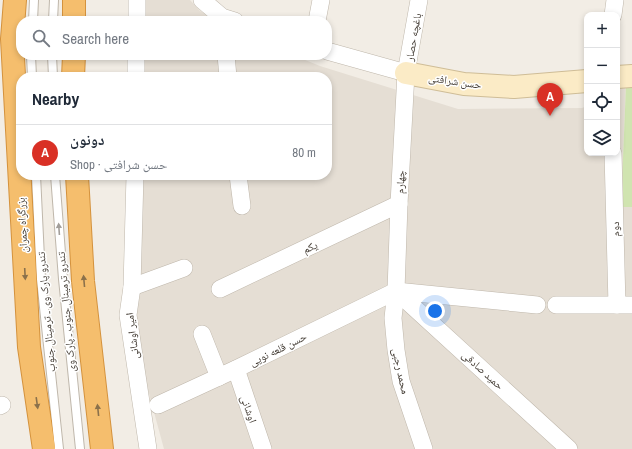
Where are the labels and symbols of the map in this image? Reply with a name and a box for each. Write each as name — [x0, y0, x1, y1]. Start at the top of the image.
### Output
street label: باغچه حصار — [402, 12, 424, 63]
street label: حسن شرافتی — [427, 70, 483, 92]
pin: A — [537, 83, 563, 116]
street label: چهارم — [392, 170, 408, 194]
street label: بزرگراه چمران — [14, 197, 30, 253]
street label: دوم — [608, 221, 622, 237]
one-way arrow — [56, 223, 63, 235]
street label: یکم — [300, 237, 321, 257]
street label: تندرو پارک وی ـ ترمینال جنوب — [34, 250, 58, 373]
street label: تندرو ترمینال جنوب ـ پارک وی — [54, 250, 78, 373]
one-way arrow — [22, 268, 29, 280]
one-way arrow — [80, 275, 87, 287]
your location — [425, 301, 445, 321]
street label: امیر اوشانی — [122, 312, 142, 360]
street label: حسن قلعه نویی — [247, 329, 309, 369]
street label: محمد رجبی — [389, 347, 413, 395]
street label: حمید صادقی — [459, 348, 507, 392]
street label: اوشانی — [238, 393, 260, 425]
one-way arrow — [34, 397, 40, 409]
one-way arrow — [95, 404, 101, 416]

